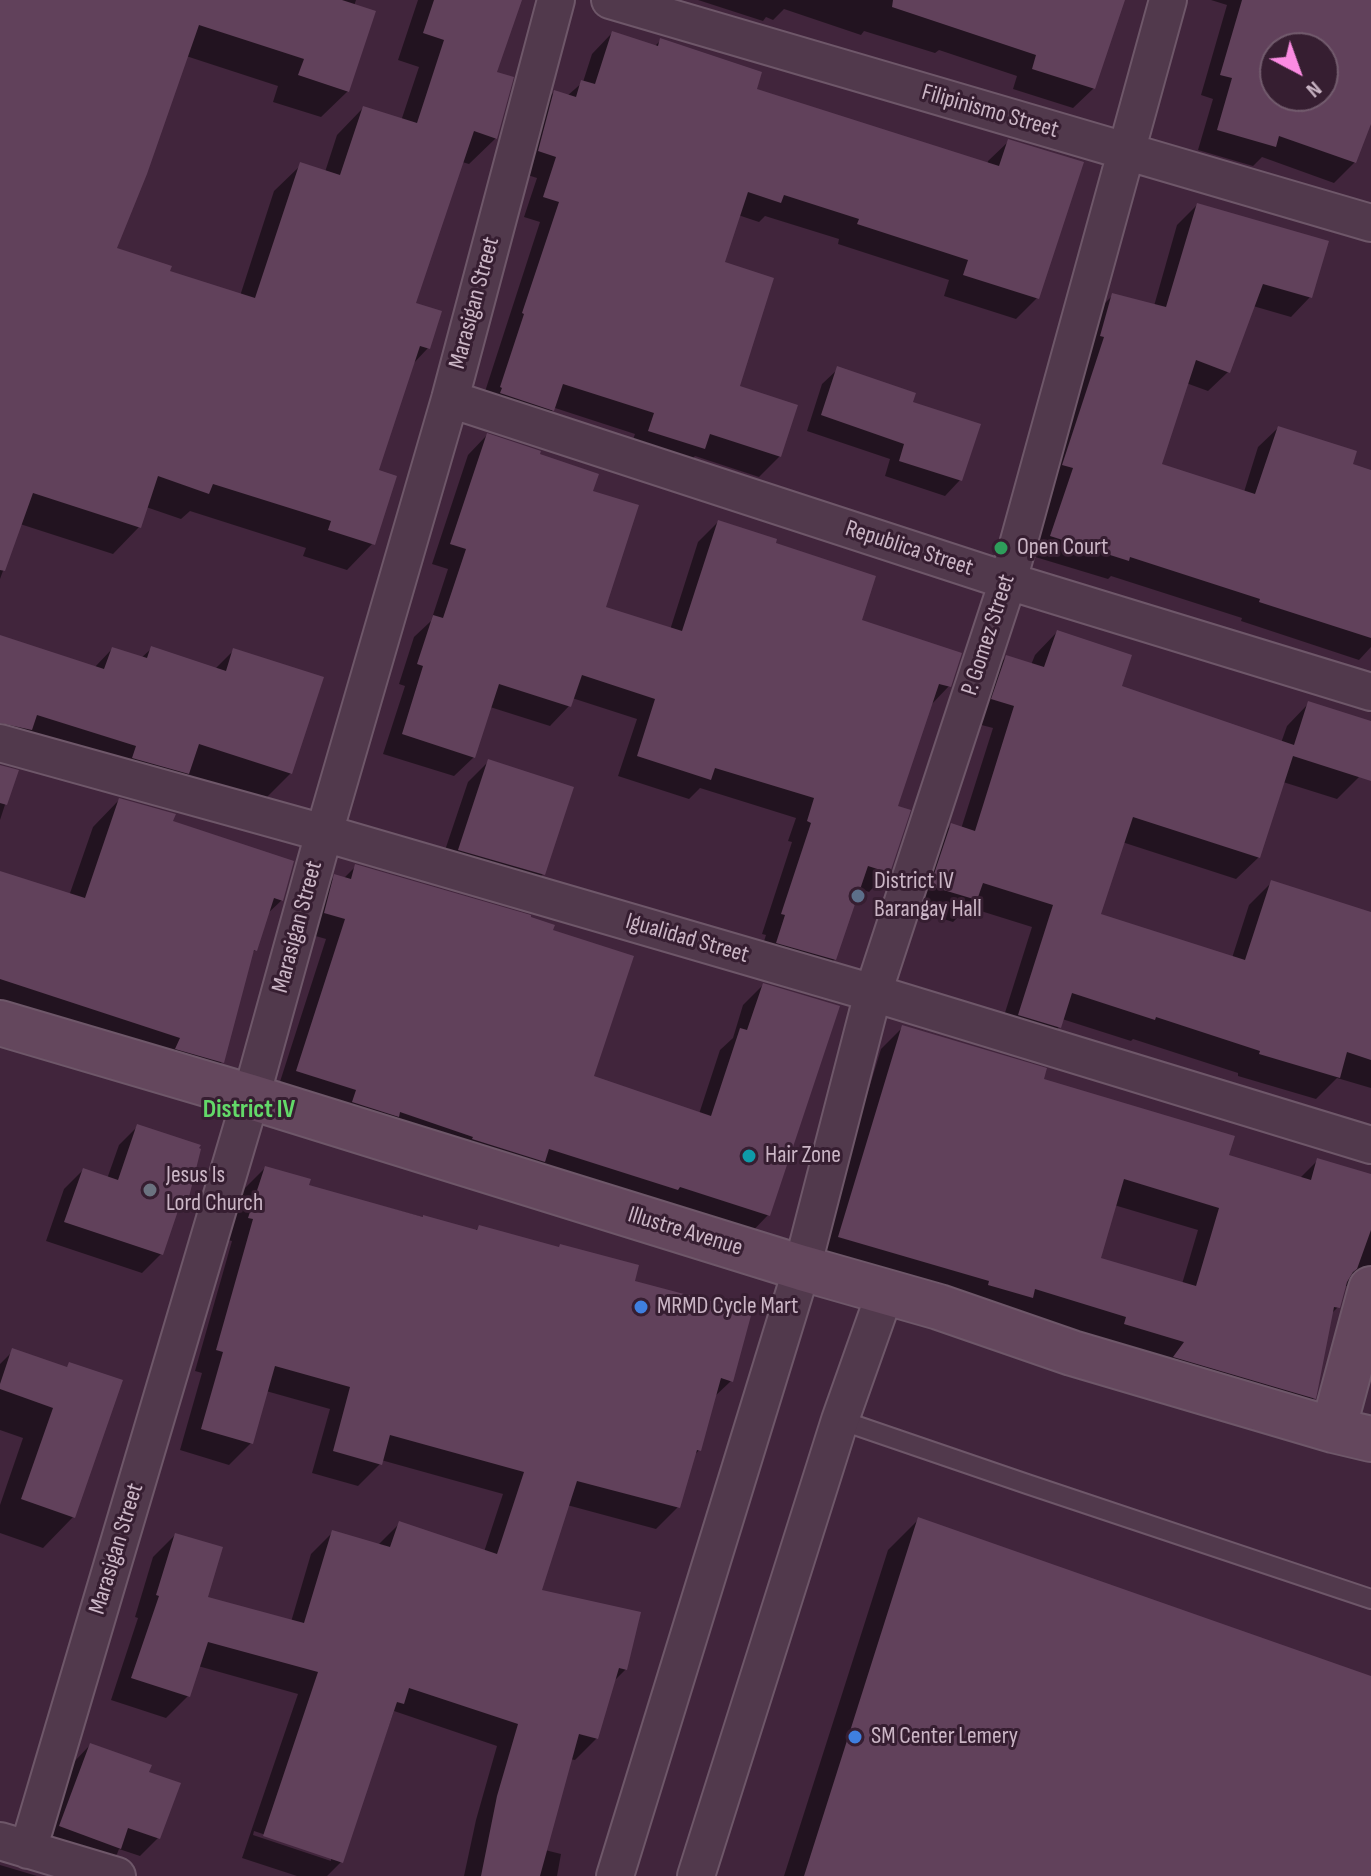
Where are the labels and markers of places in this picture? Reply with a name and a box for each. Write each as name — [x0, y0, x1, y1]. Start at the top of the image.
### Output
place label: Open Court — [1017, 534, 1108, 562]
marker: Open Court — [992, 539, 1010, 557]
place label: District IV Barangay Hall — [874, 868, 982, 924]
marker: District IV Barangay Hall — [849, 887, 867, 905]
place label: Hair Zone — [765, 1142, 841, 1170]
marker: Hair Zone — [740, 1147, 758, 1165]
place label: Jesus Is Lord Church — [166, 1162, 263, 1218]
marker: Jesus Is Lord Church — [141, 1181, 159, 1199]
place label: MRMD Cycle Mart — [657, 1293, 798, 1321]
marker: MRMD Cycle Mart — [632, 1298, 650, 1316]
place label: SM Center Lemery — [871, 1723, 1018, 1751]
marker: SM Center Lemery — [846, 1728, 864, 1746]

